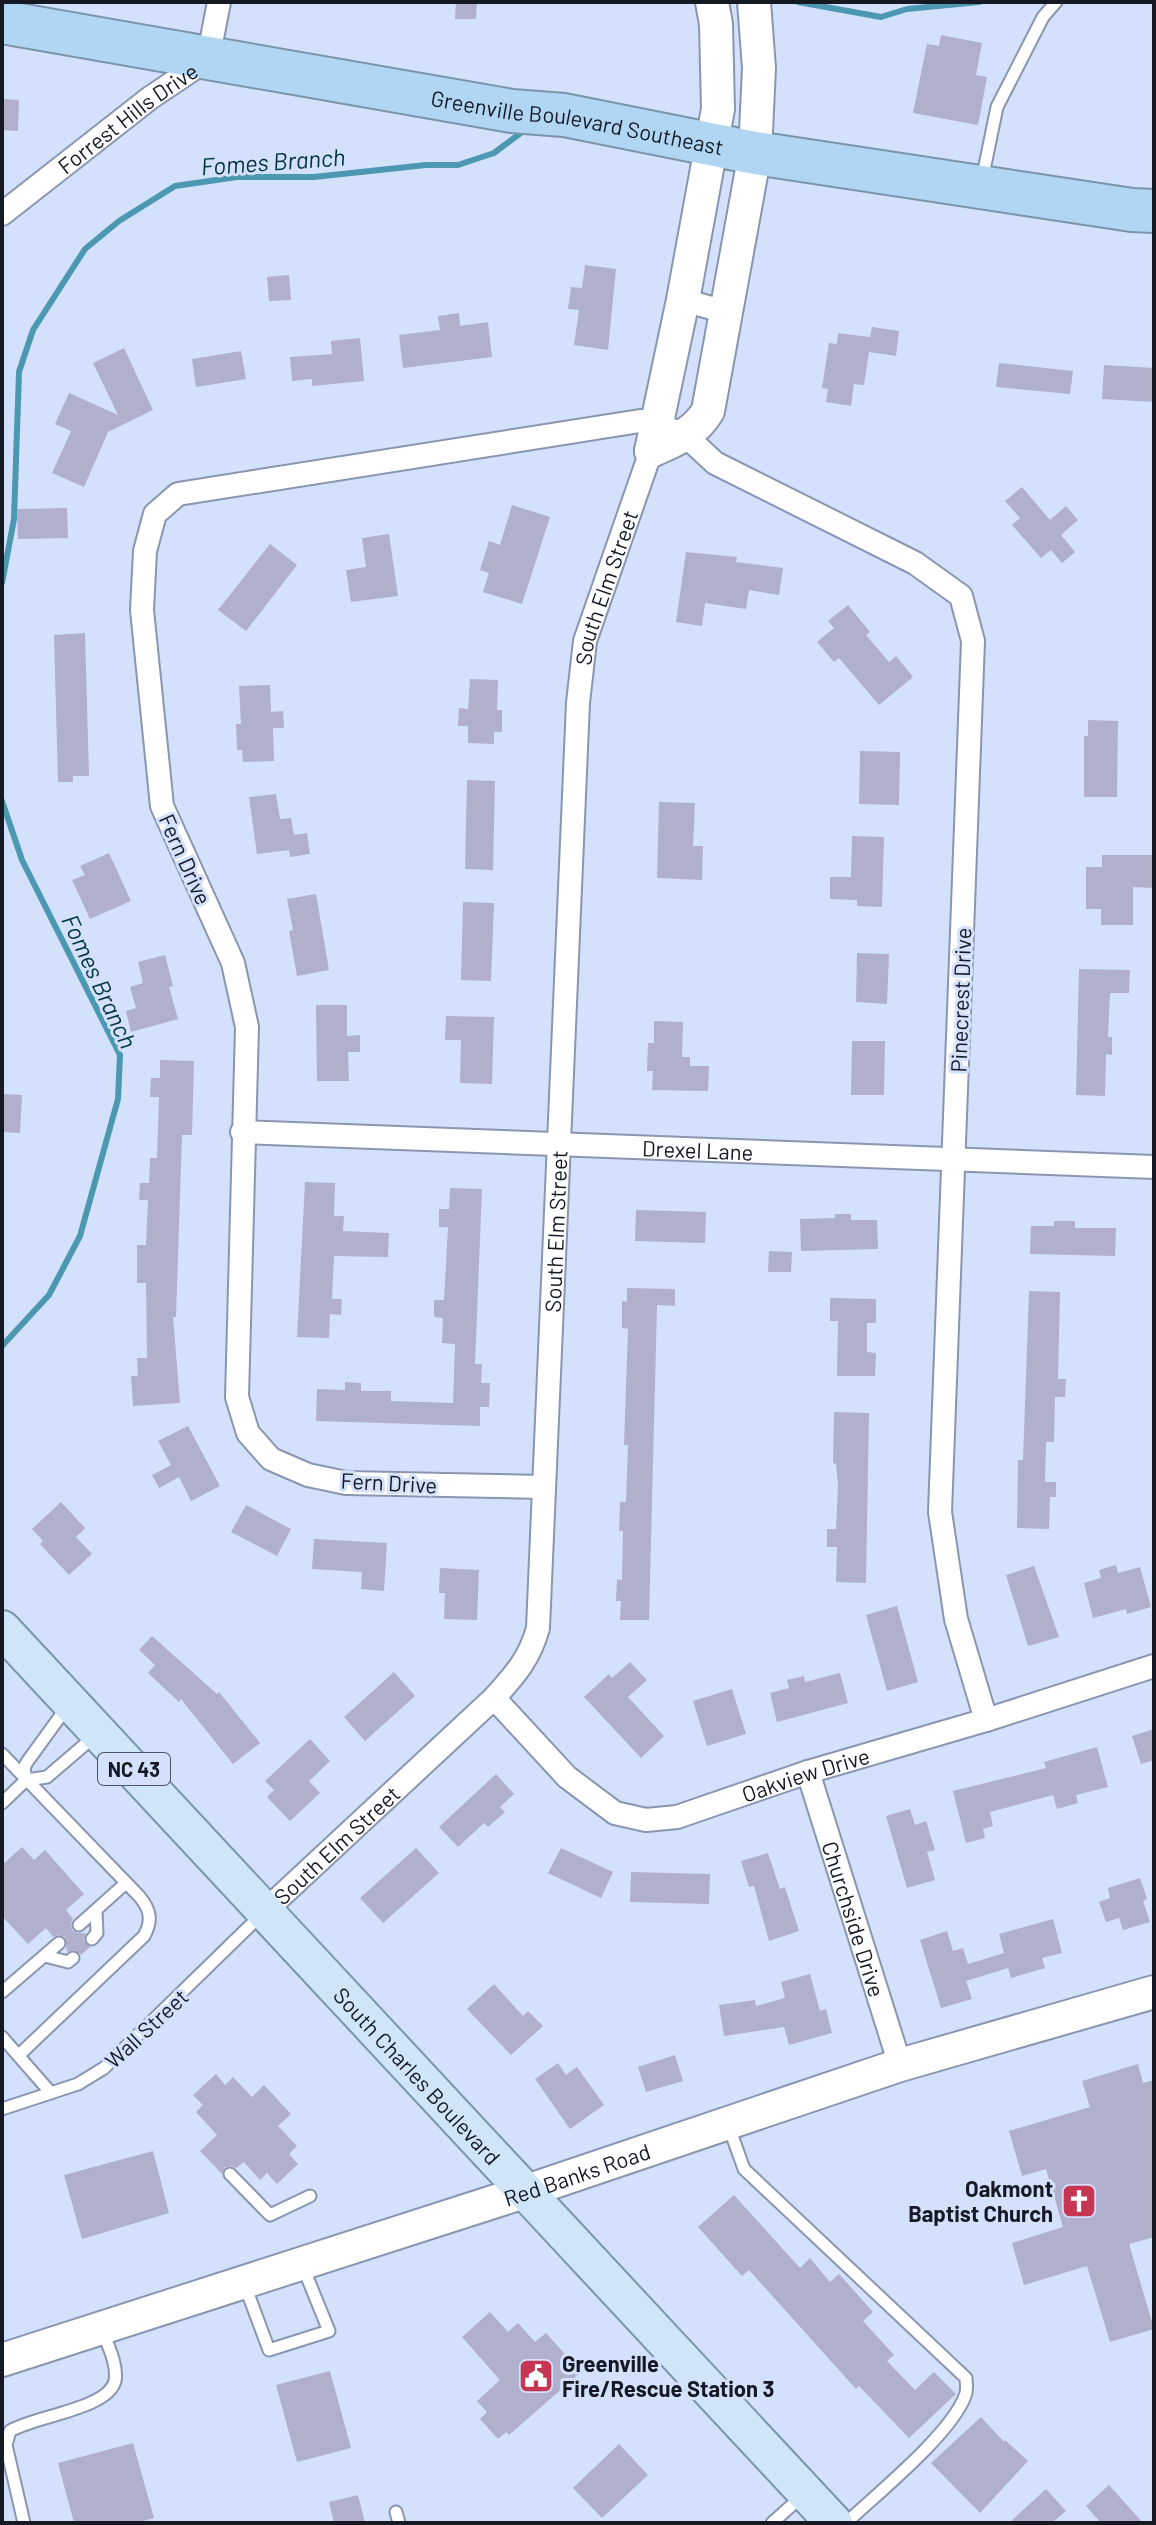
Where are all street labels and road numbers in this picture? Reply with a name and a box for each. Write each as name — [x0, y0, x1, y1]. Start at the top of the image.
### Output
street label: Forrest Hills Drive — [52, 57, 202, 179]
street label: Greenville Boulevard Southeast — [429, 84, 726, 159]
street label: South Elm Street — [569, 507, 642, 667]
street label: Fern Drive — [154, 810, 218, 908]
street label: Pinecrest Drive — [944, 927, 976, 1073]
street label: Drexel Lane — [642, 1134, 754, 1165]
street label: South Elm Street — [539, 1150, 572, 1313]
street label: Fern Drive — [340, 1466, 438, 1498]
street label: Oakview Drive — [738, 1742, 872, 1807]
road number: NC 43 — [98, 1753, 170, 1785]
street label: South Elm Street — [268, 1780, 404, 1909]
street label: Churchside Drive — [818, 1838, 891, 2000]
street label: South Charles Boulevard — [329, 1982, 506, 2170]
street label: Wall Street — [99, 1983, 193, 2073]
street label: Red Banks Road — [500, 2137, 653, 2211]

